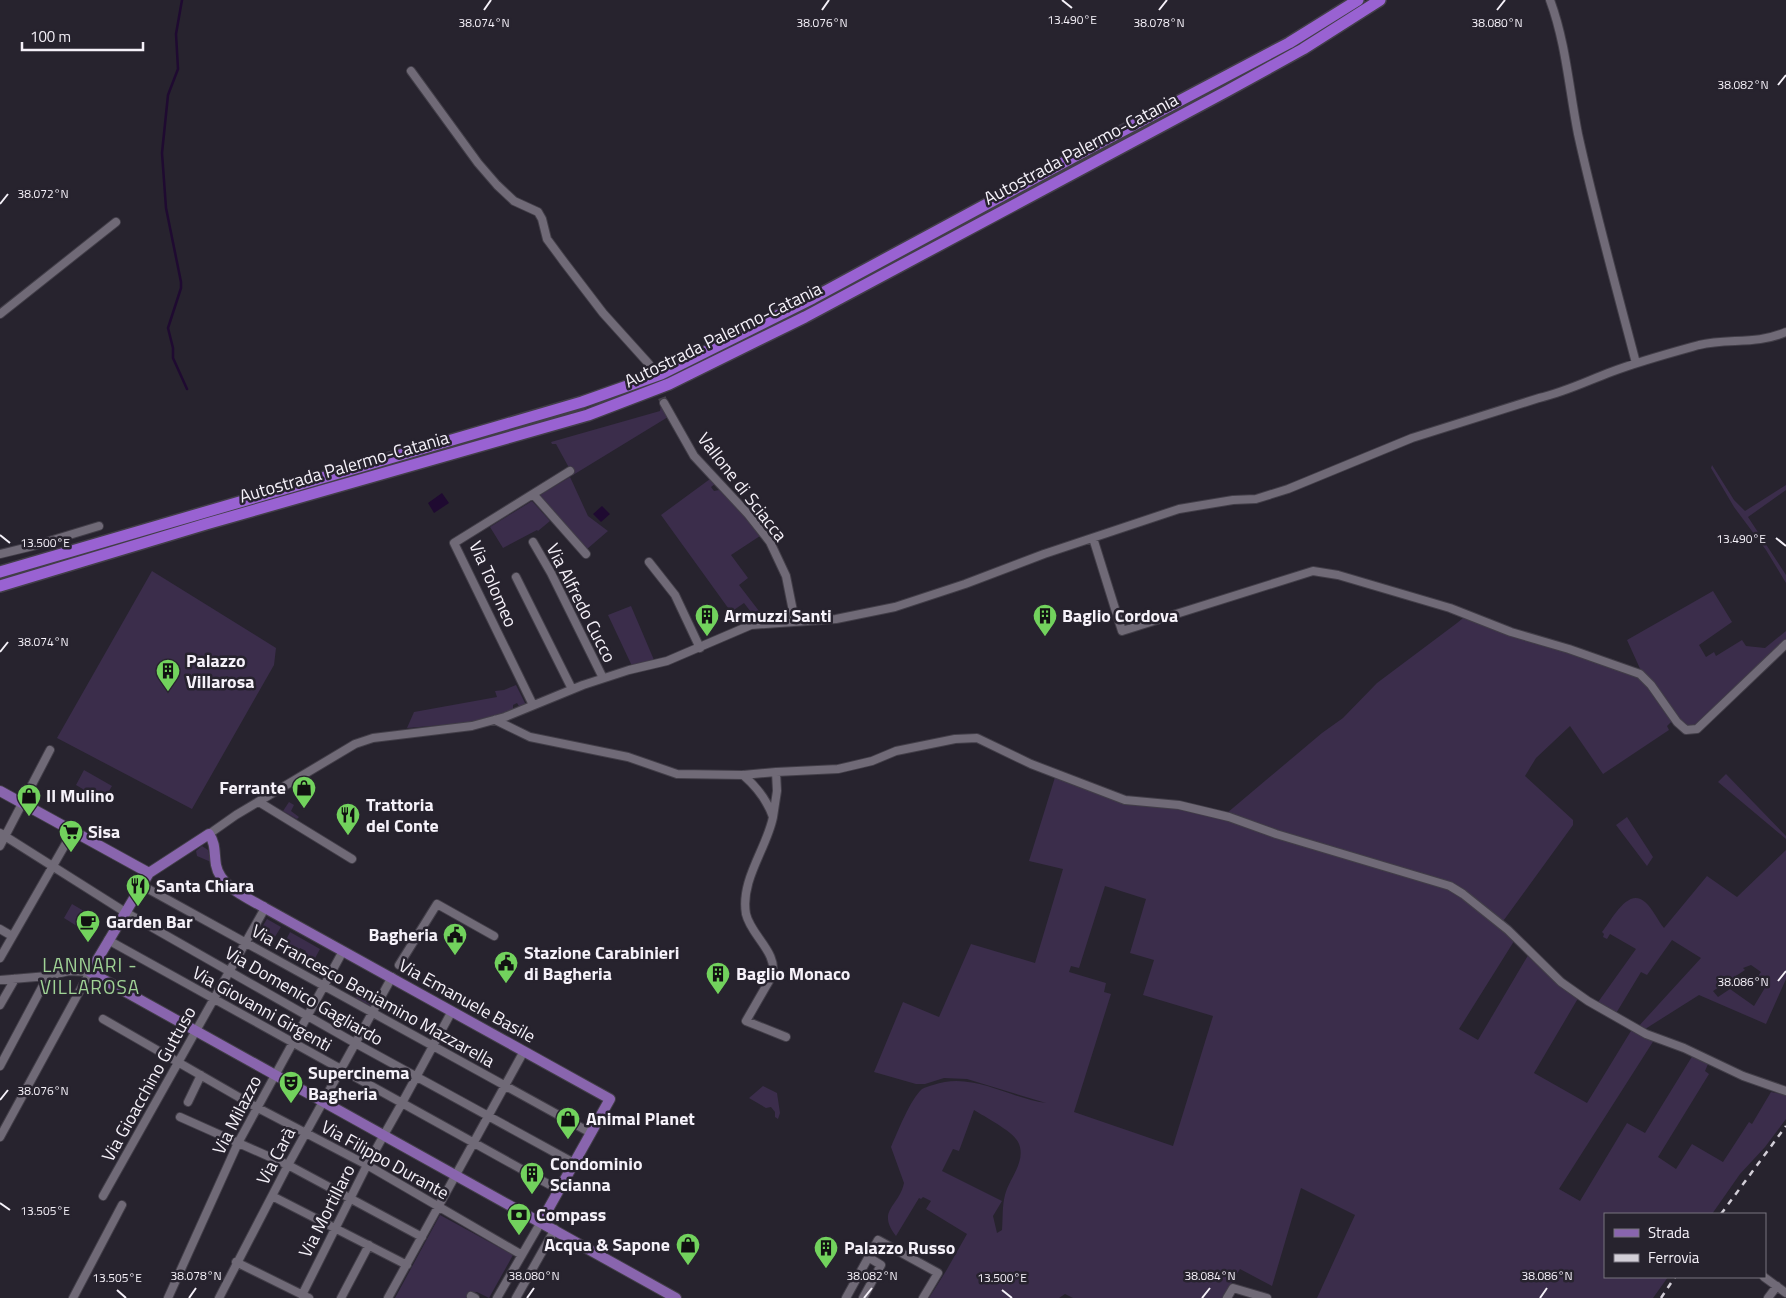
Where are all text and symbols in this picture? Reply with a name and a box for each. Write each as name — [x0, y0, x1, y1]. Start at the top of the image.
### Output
text: 13.490°E — [1047, 10, 1097, 29]
text: 38.074°N — [458, 13, 510, 32]
text: 38.076°N — [796, 13, 848, 32]
text: 38.078°N — [1133, 13, 1185, 32]
text: 38.080°N — [1471, 13, 1523, 32]
scale bar — [22, 20, 144, 52]
text: 100 m — [30, 25, 71, 48]
text: 38.082°N — [1717, 75, 1769, 94]
street label: Autostrada Palermo-Catania — [979, 86, 1183, 211]
text: 38.072°N — [17, 184, 69, 203]
street label: Autostrada Palermo-Catania — [619, 275, 826, 394]
street label: Autostrada Palermo-Catania — [236, 424, 452, 509]
street label: Vallone di Sciacca — [691, 426, 794, 547]
text: 13.490°E — [1716, 529, 1766, 548]
text: 13.500°E — [20, 533, 70, 552]
street label: Via Tolomeo — [462, 536, 525, 631]
street label: Via Alfredo Cucco — [540, 539, 623, 667]
place label: Armuzzi Santi — [724, 602, 832, 629]
place label: Baglio Cordova — [1062, 602, 1178, 629]
building icon: Armuzzi Santi — [694, 603, 720, 637]
building icon: Baglio Cordova — [1032, 603, 1058, 637]
text: 38.074°N — [17, 632, 69, 651]
place label: Palazzo Villarosa — [186, 647, 254, 695]
building icon: Palazzo Villarosa — [155, 658, 181, 692]
place label: Ferrante — [219, 774, 286, 801]
shop icon: Ferrante — [291, 775, 317, 809]
place label: Il Mulino — [46, 782, 114, 809]
shop icon: Il Mulino — [16, 783, 42, 817]
place label: Trattoria del Conte — [366, 791, 439, 839]
restaurant icon: Trattoria del Conte — [335, 802, 361, 836]
place label: Sisa — [88, 818, 120, 845]
supermarket icon: Sisa — [58, 819, 84, 853]
place label: Santa Chiara — [156, 872, 254, 899]
restaurant icon: Santa Chiara — [125, 873, 151, 907]
place label: Garden Bar — [106, 908, 193, 935]
cafe icon: Garden Bar — [75, 909, 101, 943]
street label: Via Francesco Beniamino Mazzarella — [247, 917, 500, 1074]
place label: Bagheria — [369, 921, 438, 948]
public building icon: Bagheria — [442, 922, 468, 956]
street label: Via Domenico Gagliardo — [220, 939, 388, 1052]
place label: Stazione Carabinieri di Bagheria — [524, 939, 679, 987]
district label: LANNARI - VILLAROSA — [40, 950, 140, 1001]
public building icon: Stazione Carabinieri di Bagheria — [493, 950, 519, 984]
street label: Via Emanuele Basile — [394, 952, 541, 1049]
street label: Via Giovanni Girgenti — [188, 959, 337, 1058]
place label: Baglio Monaco — [736, 960, 850, 987]
building icon: Baglio Monaco — [705, 961, 731, 995]
text: 38.086°N — [1717, 972, 1769, 991]
street label: Via Gioacchino Guttuso — [95, 1001, 203, 1166]
place label: Supercinema Bagheria — [308, 1059, 410, 1107]
theatre icon: Supercinema Bagheria — [278, 1070, 304, 1104]
street label: Via Milazzo — [205, 1071, 268, 1159]
text: 38.076°N — [17, 1081, 69, 1100]
place label: Animal Planet — [586, 1105, 695, 1132]
shop icon: Animal Planet — [555, 1106, 581, 1140]
street label: Via Filippo Durante — [316, 1113, 454, 1206]
street label: Via Carà — [249, 1122, 302, 1189]
place label: Condominio Scianna — [550, 1150, 643, 1198]
street label: Via Mortillaro — [292, 1160, 362, 1262]
building icon: Condominio Scianna — [519, 1161, 545, 1195]
text: 13.505°E — [20, 1201, 70, 1220]
place label: Compass — [536, 1201, 606, 1228]
bank icon: Compass — [506, 1202, 532, 1236]
legend — [1604, 1213, 1766, 1278]
text: Strada — [1648, 1221, 1690, 1244]
place label: Acqua & Sapone — [544, 1231, 670, 1258]
shop icon: Acqua & Sapone — [675, 1232, 701, 1266]
place label: Palazzo Russo — [844, 1234, 955, 1261]
building icon: Palazzo Russo — [813, 1235, 839, 1269]
text: Ferrovia — [1648, 1246, 1700, 1269]
text: 38.078°N — [170, 1266, 222, 1285]
text: 38.080°N — [508, 1266, 560, 1285]
text: 38.082°N — [846, 1266, 898, 1285]
text: 38.084°N — [1184, 1266, 1236, 1285]
text: 38.086°N — [1521, 1266, 1573, 1285]
text: 13.505°E — [92, 1268, 142, 1287]
text: 13.500°E — [977, 1268, 1027, 1287]

